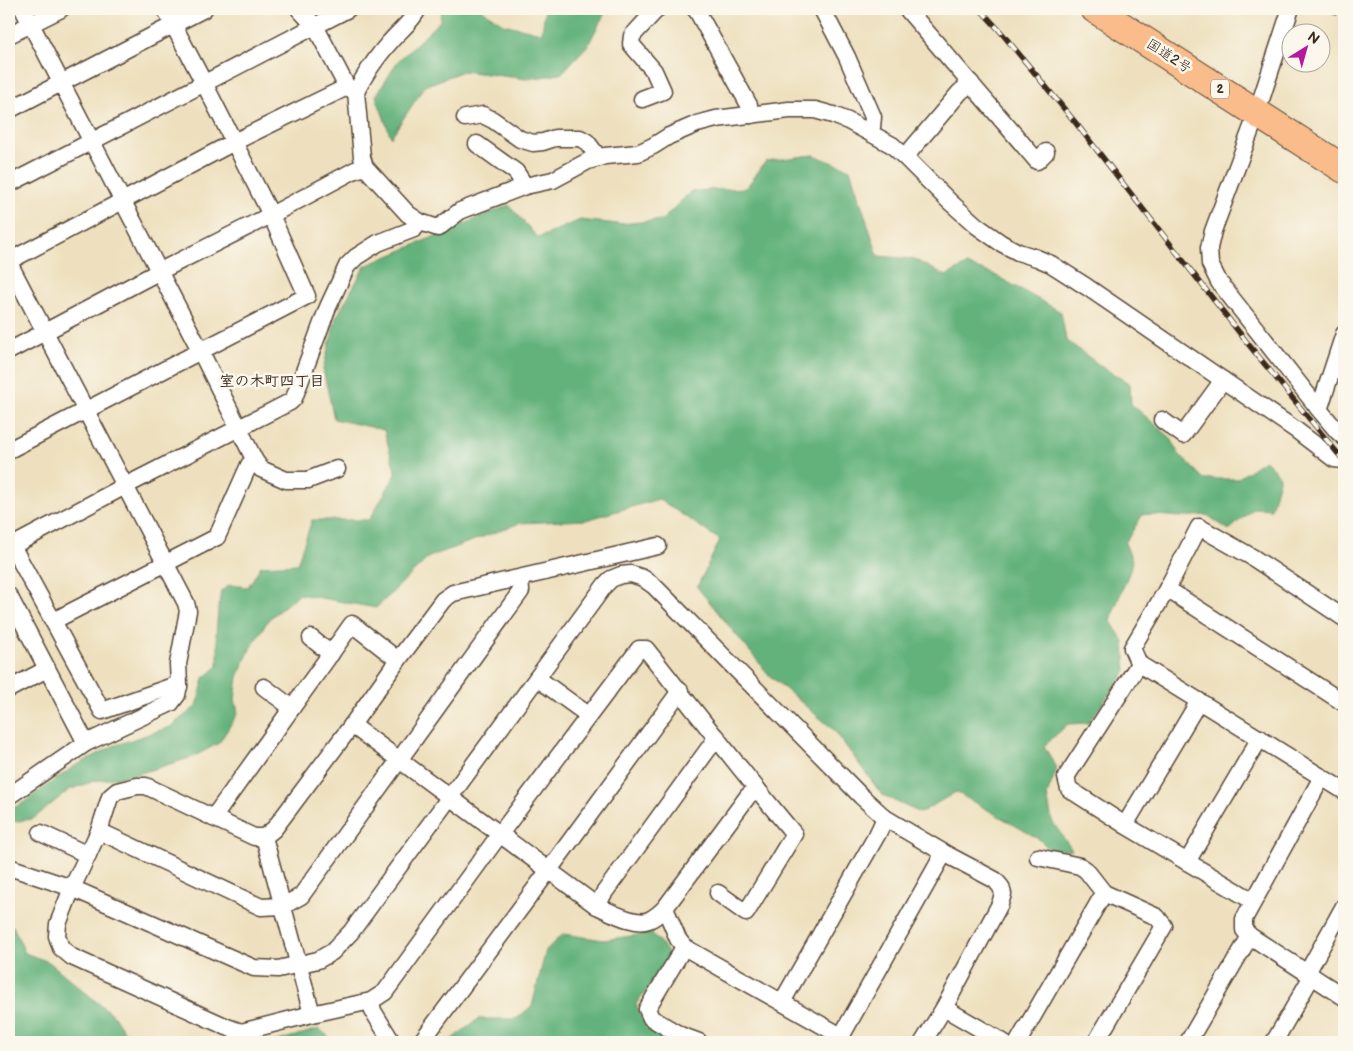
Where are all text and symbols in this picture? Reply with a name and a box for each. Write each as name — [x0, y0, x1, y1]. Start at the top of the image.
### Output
north arrow — [1280, 22, 1330, 72]
text: N — [1304, 28, 1323, 48]
street label: 国道2号 — [1143, 35, 1195, 77]
road number: 2 — [1211, 80, 1229, 98]
district label: 室の木町四丁目 — [219, 372, 325, 391]

